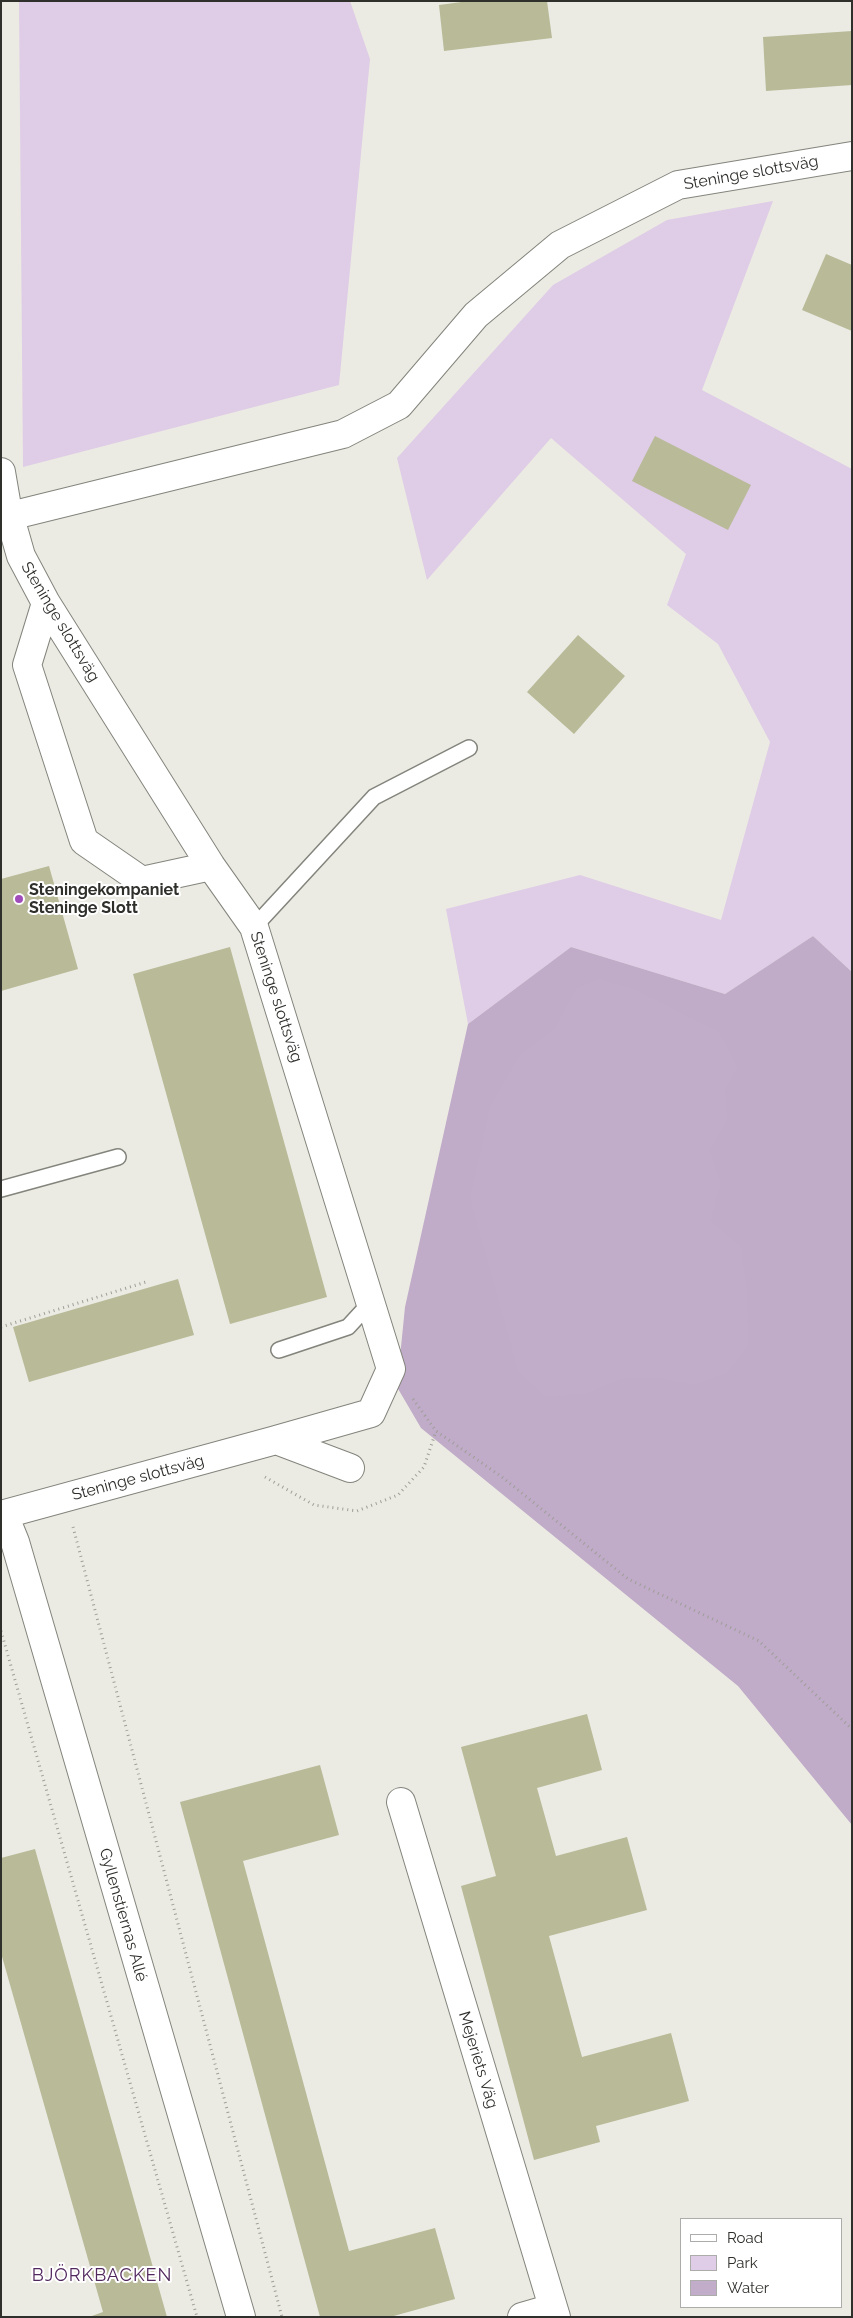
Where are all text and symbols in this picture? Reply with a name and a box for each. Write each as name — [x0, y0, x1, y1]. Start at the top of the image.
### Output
street label: Steninge slottsväg — [682, 152, 820, 194]
street label: Steninge slottsväg — [17, 559, 103, 685]
place label: Steningekompaniet Steninge Slott — [29, 880, 179, 918]
marker: Steningekompaniet Steninge Slott — [13, 893, 25, 905]
street label: Steninge slottsväg — [246, 929, 306, 1065]
street label: Steninge slottsväg — [70, 1451, 206, 1505]
street label: Gyllenstiernas Allé — [95, 1846, 151, 1984]
street label: Mejeriets Väg — [454, 2009, 502, 2111]
legend — [680, 2218, 843, 2308]
text: Road — [727, 2229, 763, 2247]
text: Park — [727, 2254, 758, 2272]
district label: BJÖRKBACKEN — [30, 2265, 174, 2287]
text: Water — [727, 2279, 769, 2297]

